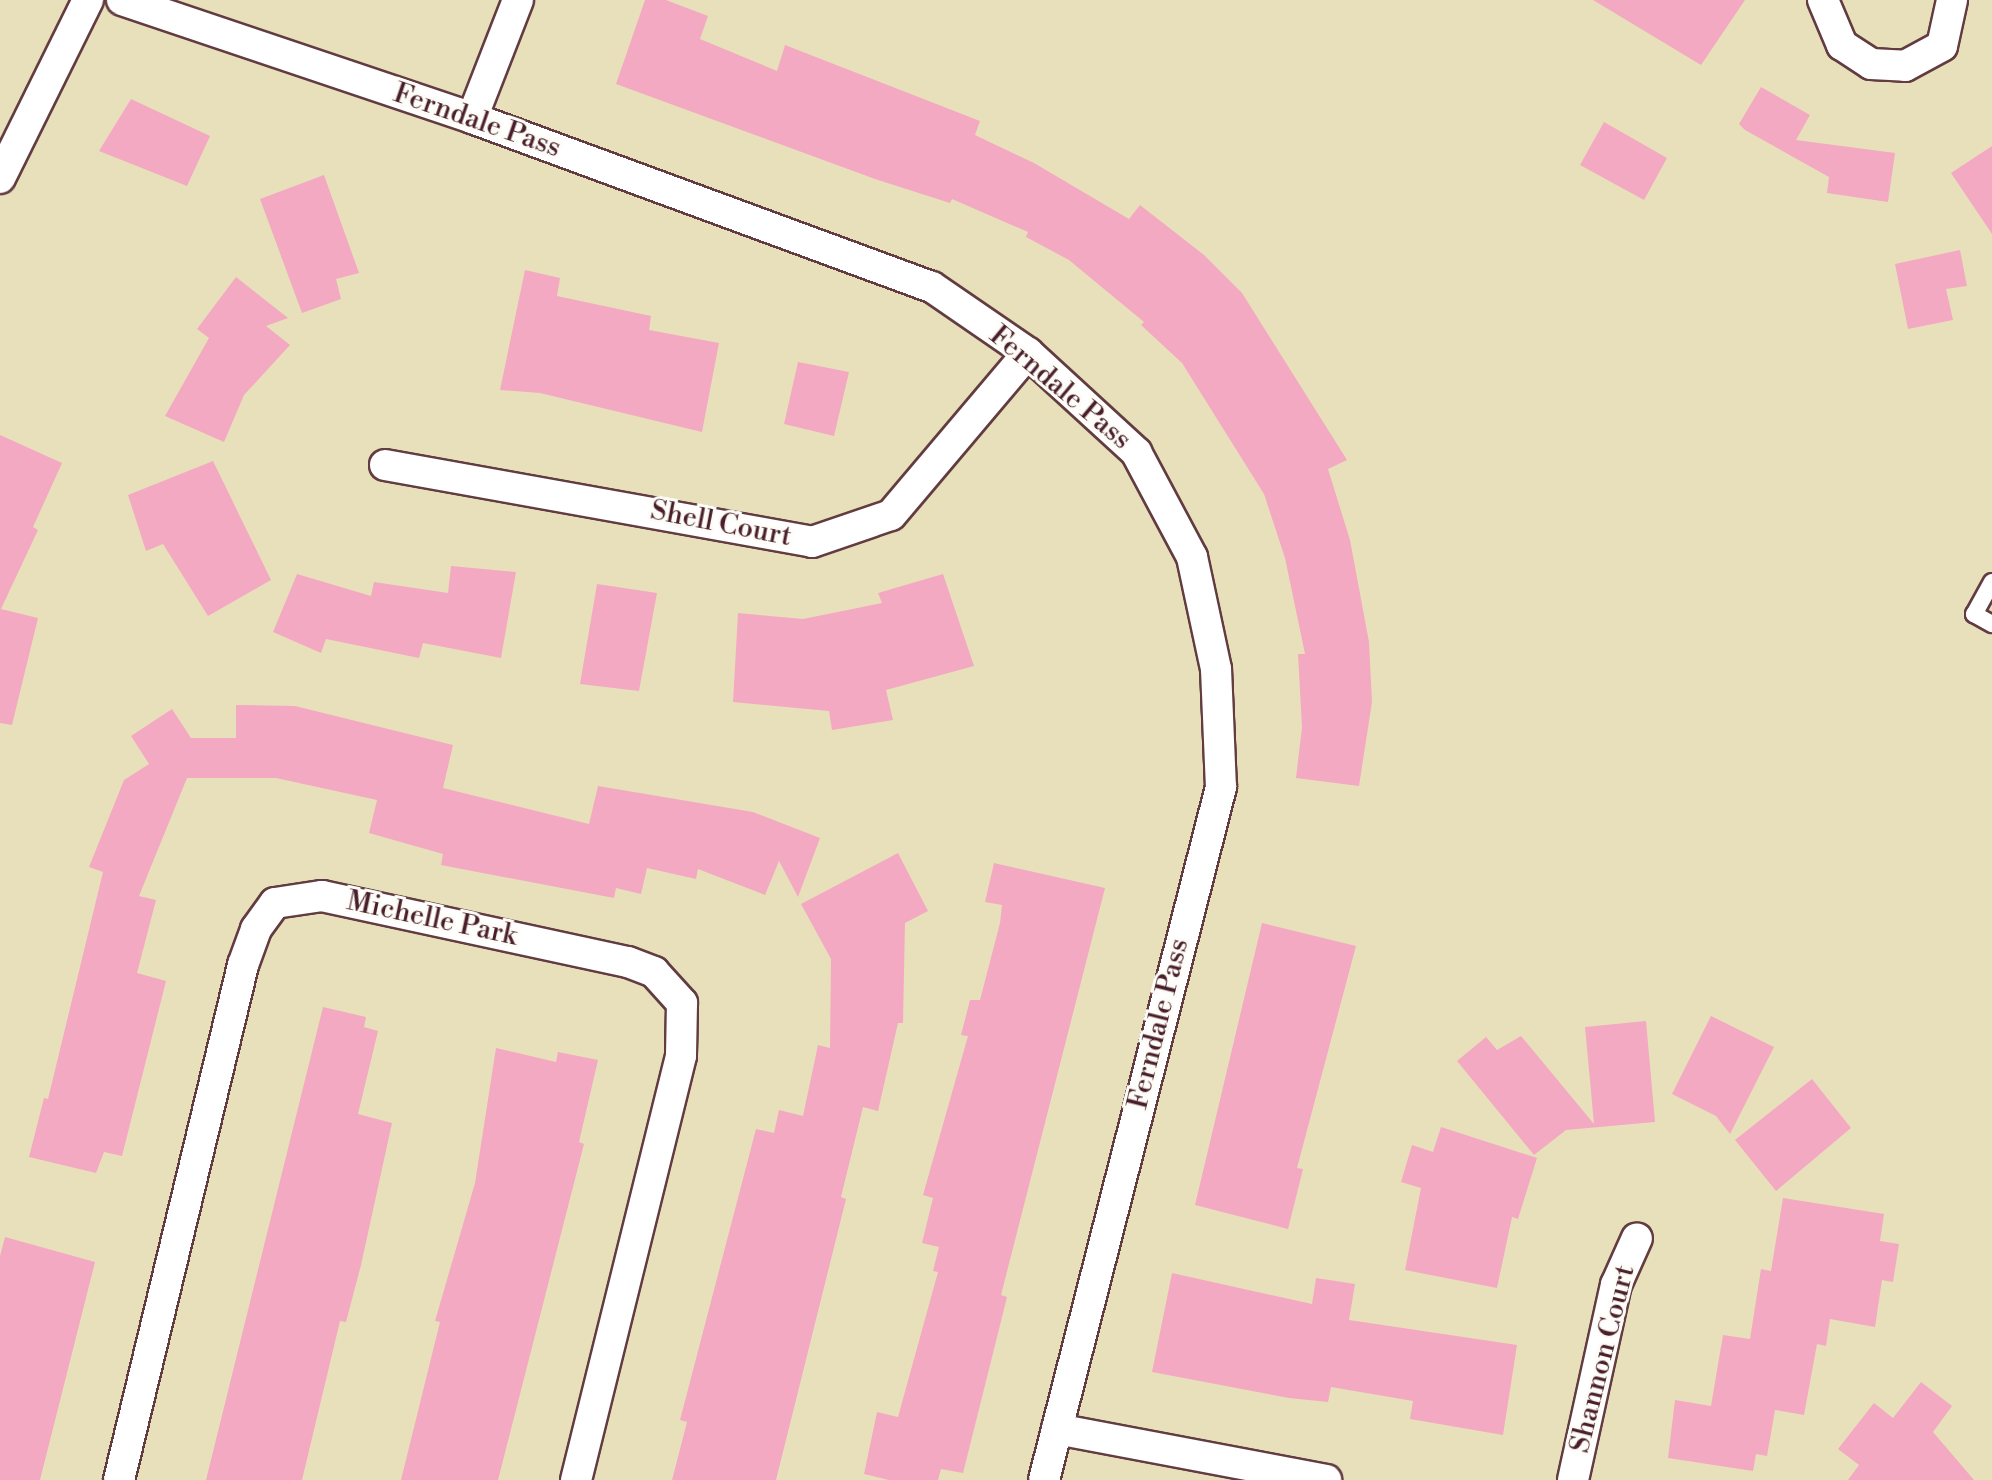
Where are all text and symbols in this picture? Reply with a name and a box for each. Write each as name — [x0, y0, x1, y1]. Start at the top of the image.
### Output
street label: Ferndale Pass — [389, 77, 565, 165]
street label: Ferndale Pass — [982, 319, 1138, 457]
street label: Shell Court — [648, 494, 794, 554]
street label: Michelle Park — [344, 885, 520, 953]
street label: Ferndale Pass — [1122, 935, 1196, 1113]
street label: Shannon Court — [1563, 1262, 1643, 1456]

